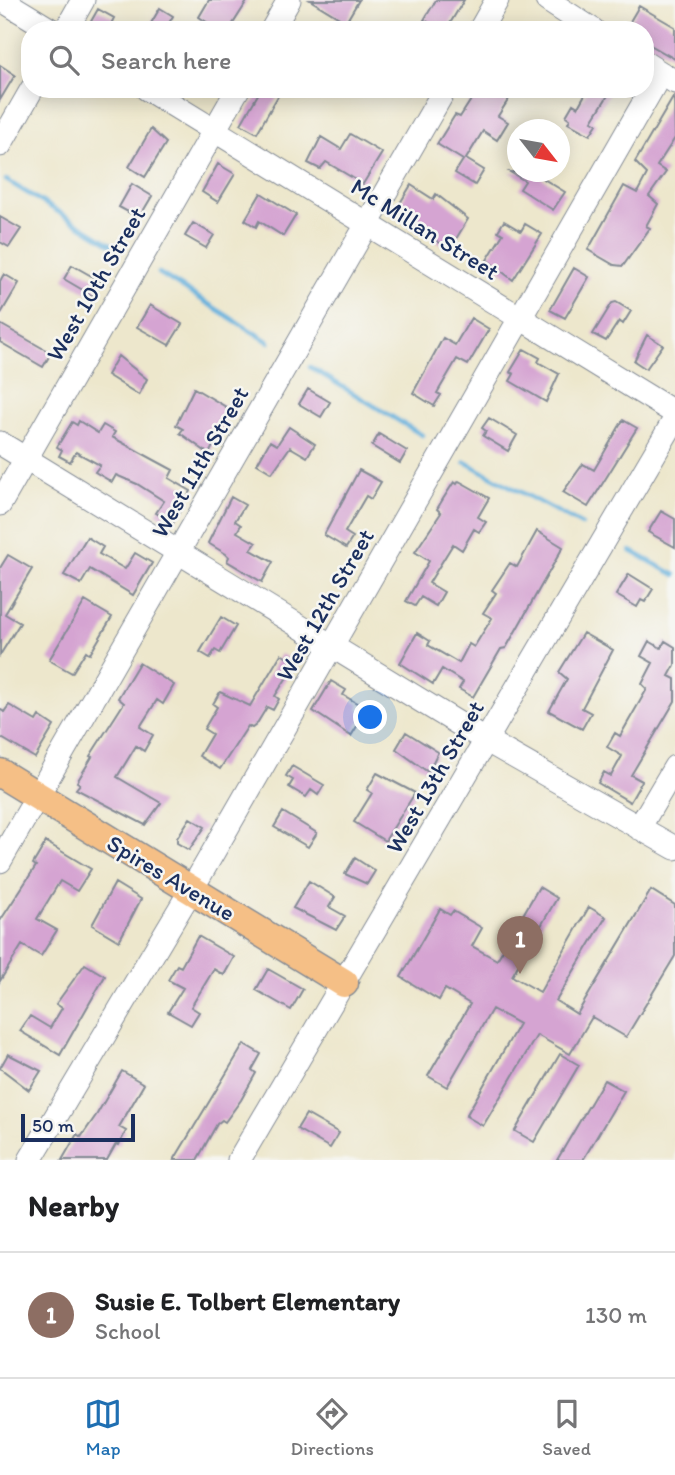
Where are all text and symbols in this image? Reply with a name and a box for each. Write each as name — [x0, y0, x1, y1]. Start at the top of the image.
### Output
search box — [21, 21, 654, 98]
icon: search — [45, 41, 83, 79]
text: Search here — [101, 44, 231, 76]
north arrow — [507, 119, 570, 182]
street label: Mc Millan Street — [346, 171, 505, 286]
street label: West 10th Street — [40, 201, 151, 366]
street label: West 11th Street — [145, 381, 255, 542]
street label: West 12th Street — [269, 523, 380, 686]
street label: West 13th Street — [379, 695, 490, 858]
your location — [353, 700, 387, 734]
street label: Spires Avenue — [102, 828, 241, 927]
pin: 1 — [497, 916, 543, 974]
scale bar — [21, 1111, 135, 1143]
text: 50 m — [32, 1114, 74, 1137]
text: Nearby — [28, 1187, 119, 1224]
text: Susie E. Tolbert Elementary — [95, 1285, 400, 1317]
text: 1 — [46, 1301, 56, 1329]
text: 130 m — [585, 1301, 647, 1329]
text: School — [95, 1317, 160, 1345]
tab: Map — [84, 1395, 122, 1460]
tab: Directions — [290, 1395, 374, 1460]
tab: Saved — [542, 1395, 591, 1460]

